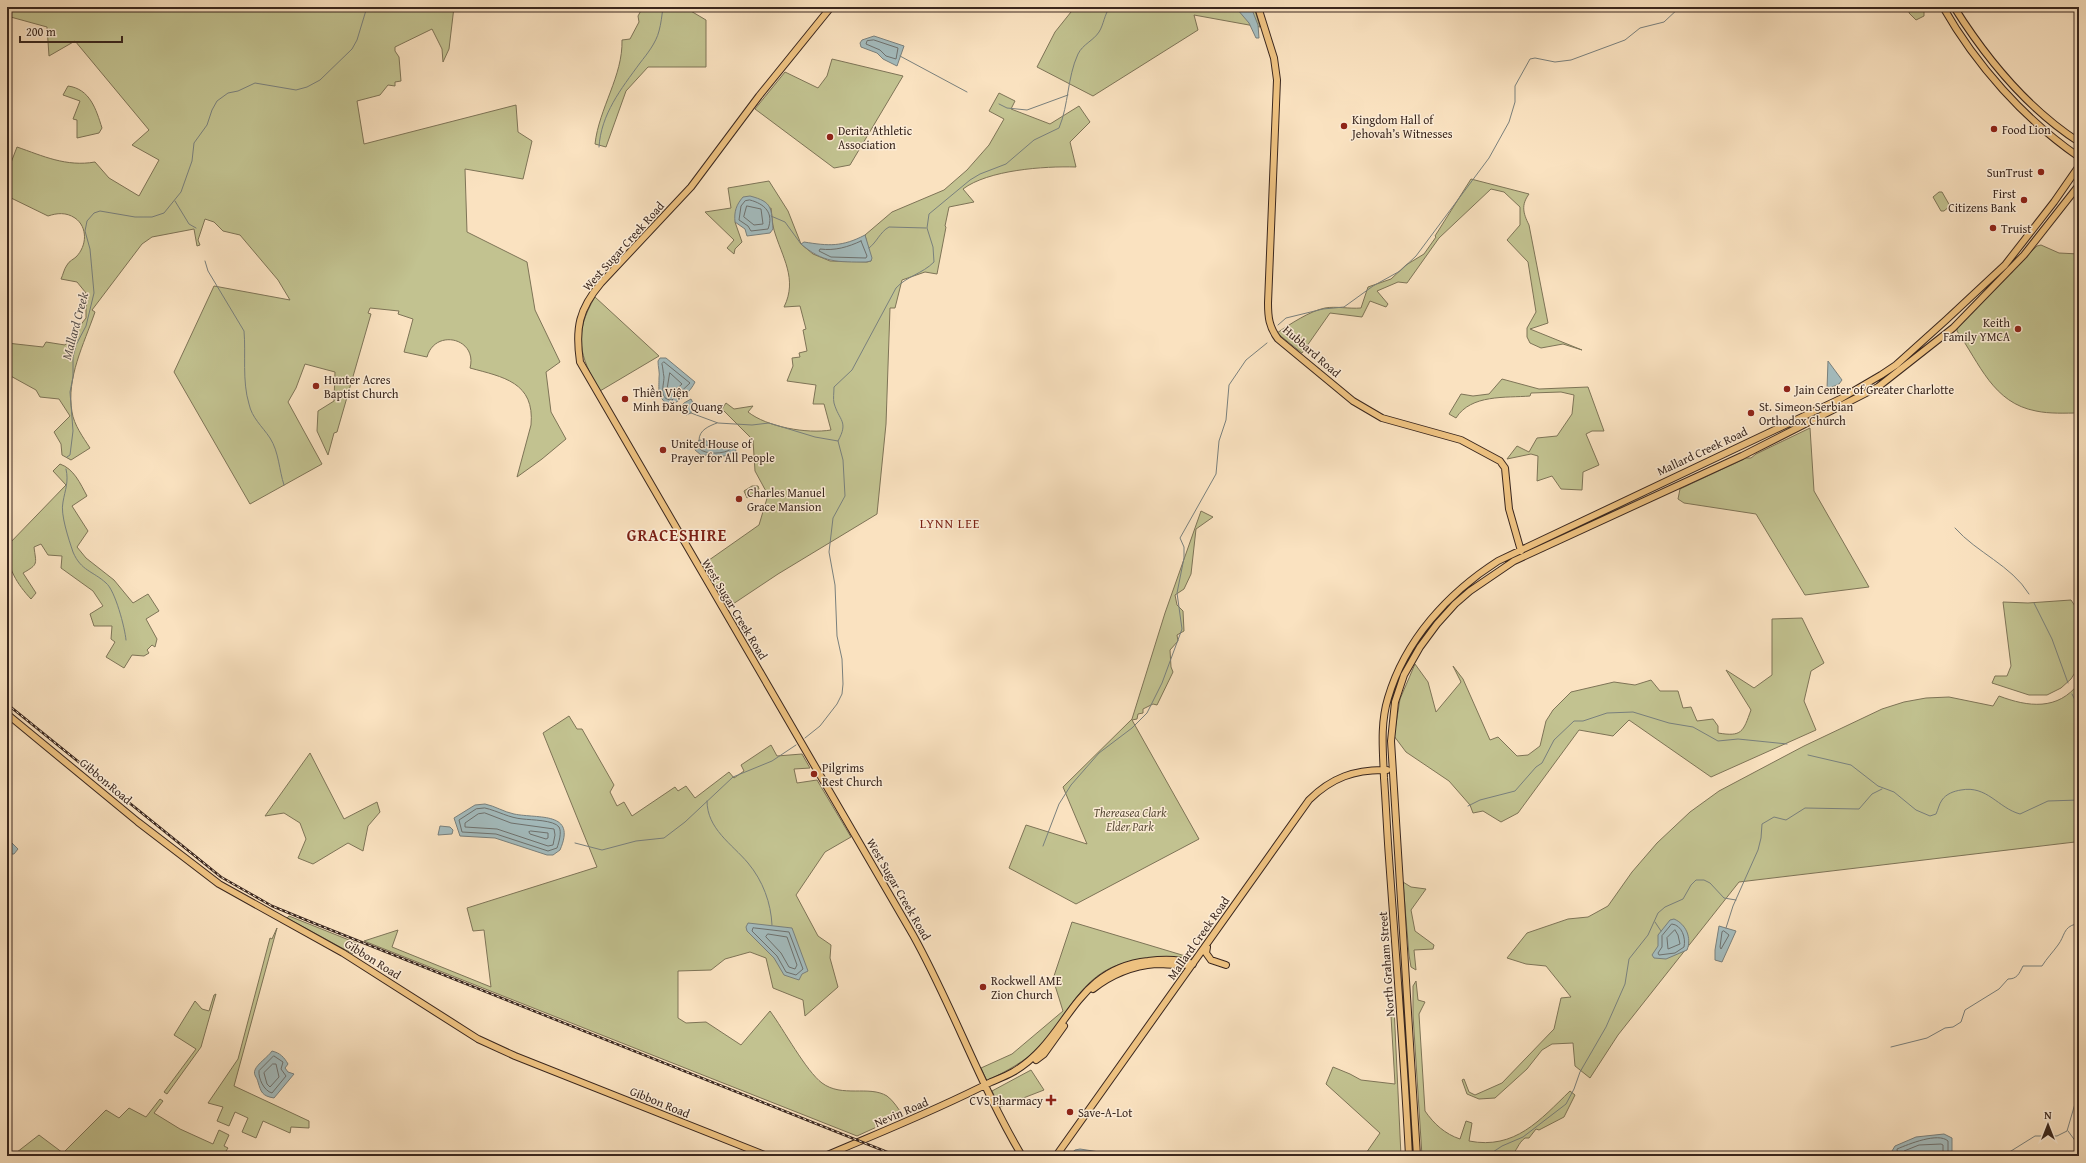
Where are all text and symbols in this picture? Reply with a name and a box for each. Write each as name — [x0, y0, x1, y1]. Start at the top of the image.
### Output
scale bar — [20, 18, 122, 44]
text: 200 m — [26, 23, 56, 40]
place label: Kingdom Hall of Jehovah’s Witnesses — [1350, 111, 1453, 142]
marker: Kingdom Hall of Jehovah’s Witnesses — [1339, 121, 1349, 131]
place label: Food Lion — [2002, 121, 2051, 138]
place label: Derita Athletic Association — [838, 122, 913, 153]
marker: Food Lion — [1989, 124, 1999, 134]
marker: Derita Athletic Association — [825, 132, 835, 142]
place label: SunTrust — [1987, 164, 2034, 181]
marker: SunTrust — [2036, 167, 2046, 177]
place label: First Citizens Bank — [1948, 185, 2017, 216]
marker: First Citizens Bank — [2019, 195, 2029, 205]
street label: West Sugar Creek Road — [578, 197, 668, 294]
place label: Truist — [2001, 220, 2032, 237]
marker: Truist — [1988, 223, 1998, 233]
water label: Mallard Creek — [57, 290, 93, 362]
place label: Keith Family YMCA — [1943, 314, 2011, 345]
street label: Hubbard Road — [1279, 321, 1345, 381]
marker: Keith Family YMCA — [2013, 324, 2023, 334]
place label: Hunter Acres Baptist Church — [324, 371, 399, 402]
marker: Hunter Acres Baptist Church — [311, 381, 321, 391]
place label: Jain Center of Greater Charlotte — [1793, 381, 1955, 398]
place label: Thiền Viện Minh Đăng Quang — [633, 384, 723, 415]
marker: Jain Center of Greater Charlotte — [1782, 384, 1792, 394]
marker: Thiền Viện Minh Đăng Quang — [620, 394, 630, 404]
place label: St. Simeon Serbian Orthodox Church — [1759, 398, 1854, 429]
marker: St. Simeon Serbian Orthodox Church — [1746, 408, 1756, 418]
street label: Mallard Creek Road — [1654, 422, 1751, 479]
place label: United House of Prayer for All People — [671, 435, 775, 466]
marker: United House of Prayer for All People — [658, 445, 668, 455]
place label: Charles Manuel Grace Mansion — [747, 484, 826, 515]
marker: Charles Manuel Grace Mansion — [734, 494, 744, 504]
district label: LYNN LEE — [920, 514, 980, 533]
district label: GRACESHIRE — [627, 523, 727, 547]
street label: West Sugar Creek Road — [698, 555, 772, 663]
street label: Gibbon Road — [76, 754, 136, 808]
place label: Pilgrims Rest Church — [822, 759, 883, 790]
marker: Pilgrims Rest Church — [809, 769, 819, 779]
park label: Thereasea Clark Elder Park — [1093, 804, 1167, 835]
street label: West Sugar Creek Road — [863, 835, 935, 944]
street label: Mallard Creek Road — [1163, 892, 1233, 983]
street label: North Graham Street — [1374, 910, 1398, 1017]
street label: Gibbon Road — [342, 935, 405, 983]
place label: Rockwell AME Zion Church — [991, 972, 1062, 1003]
marker: Rockwell AME Zion Church — [978, 982, 988, 992]
street label: Gibbon Road — [627, 1082, 693, 1122]
place label: CVS Pharmacy — [970, 1092, 1043, 1109]
street label: Nevin Road — [871, 1093, 931, 1131]
marker: CVS Pharmacy — [1046, 1095, 1056, 1105]
place label: Save-A-Lot — [1078, 1104, 1133, 1121]
north arrow — [2028, 1105, 2068, 1145]
marker: Save-A-Lot — [1065, 1107, 1075, 1117]
text: N — [2044, 1107, 2052, 1123]

